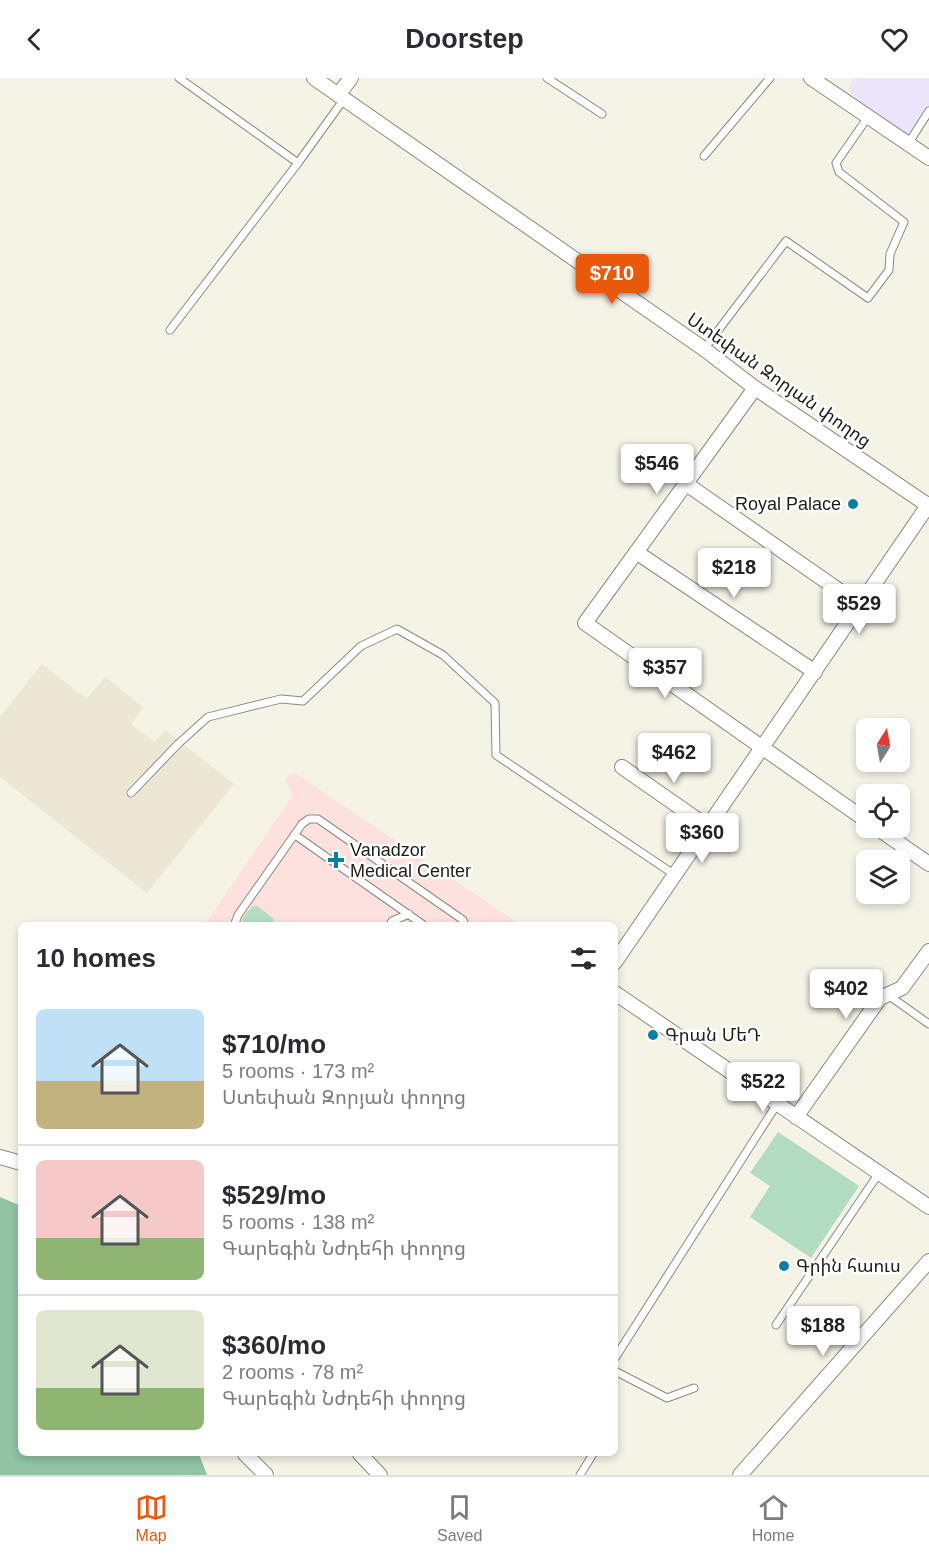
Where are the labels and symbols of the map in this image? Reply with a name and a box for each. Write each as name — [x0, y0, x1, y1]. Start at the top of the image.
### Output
pin: $710 — [576, 254, 648, 305]
street label: Ստեփան Զորյան փողոց — [683, 309, 875, 451]
pin: $546 — [621, 444, 693, 495]
place label: Royal Palace — [735, 494, 841, 514]
marker: Royal Palace — [846, 497, 860, 511]
pin: $218 — [698, 548, 770, 599]
pin: $529 — [823, 584, 895, 635]
pin: $357 — [629, 648, 701, 699]
north arrow — [856, 718, 910, 772]
pin: $462 — [638, 733, 710, 784]
pin: $360 — [666, 813, 738, 864]
place label: Vanadzor Medical Center — [350, 840, 471, 881]
marker: Vanadzor Medical Center — [327, 851, 345, 869]
pin: $402 — [810, 969, 882, 1020]
place label: Գրան ՄեԴ — [665, 1025, 761, 1045]
marker: Գրան ՄեԴ — [646, 1028, 660, 1042]
pin: $522 — [727, 1062, 799, 1113]
place label: Գրին հաուս — [796, 1256, 901, 1276]
marker: Գրին հաուս — [777, 1259, 791, 1273]
pin: $188 — [787, 1306, 859, 1357]

